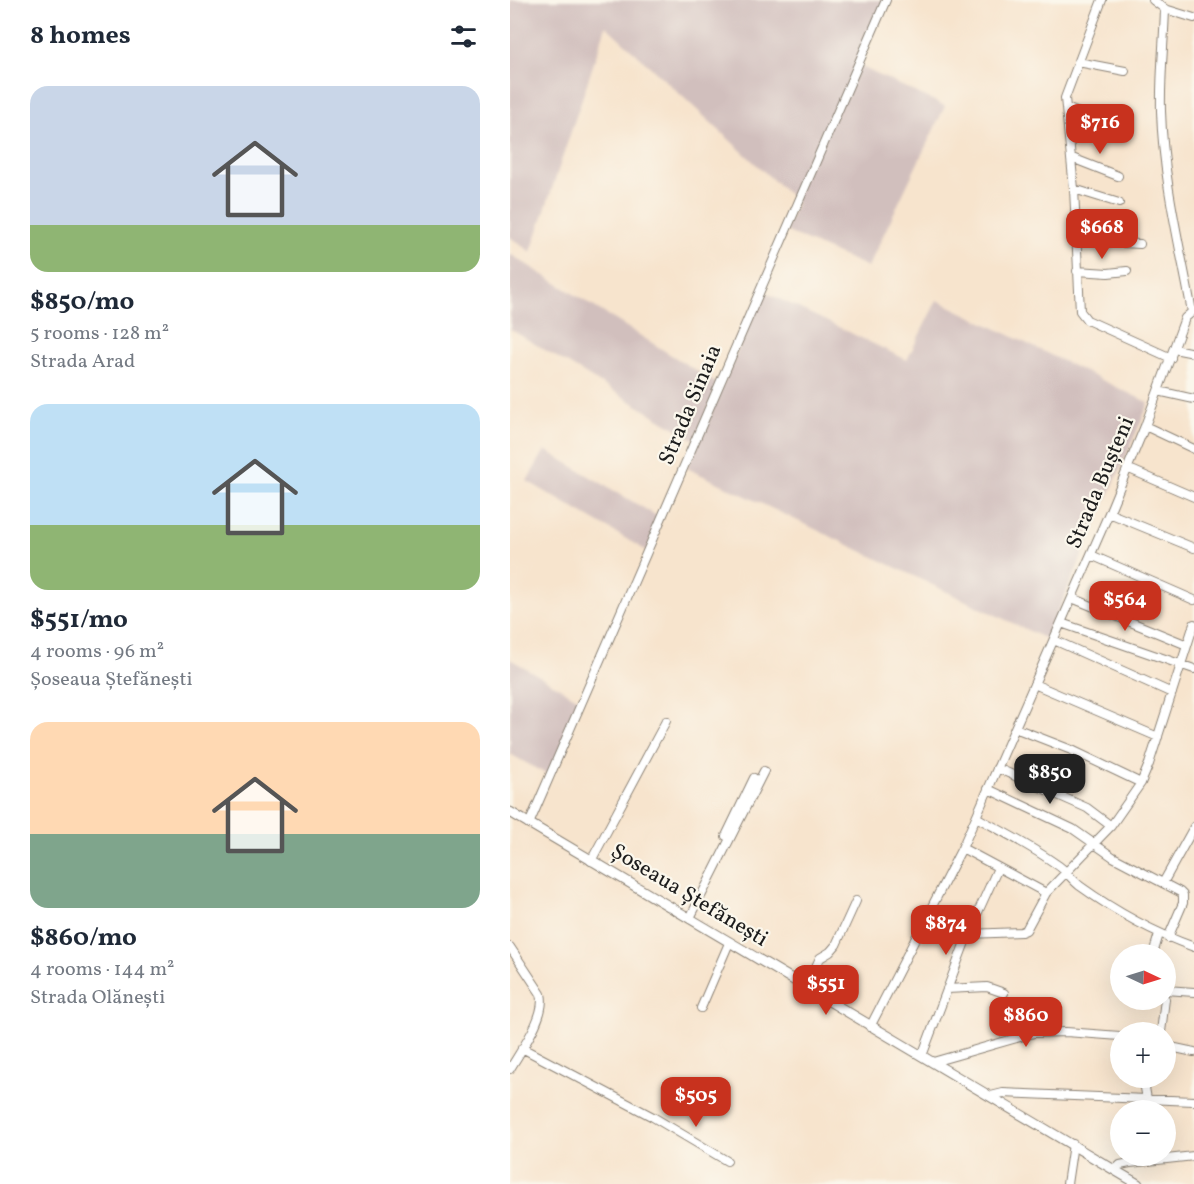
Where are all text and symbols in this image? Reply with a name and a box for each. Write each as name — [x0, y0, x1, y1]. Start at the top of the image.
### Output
text: 8 homes — [30, 18, 131, 54]
icon: filters — [447, 20, 480, 53]
pin: $716 — [1064, 104, 1136, 155]
text: $716 — [1080, 109, 1120, 137]
icon: home — [201, 125, 309, 233]
pin: $668 — [1066, 209, 1138, 260]
text: $668 — [1080, 214, 1124, 242]
text: $850/mo — [30, 284, 134, 320]
text: 5 rooms · 128 m² — [30, 320, 169, 348]
street label: Strada Sinaia — [652, 340, 730, 470]
text: Strada Arad — [30, 348, 135, 376]
street label: Strada Bușteni — [1059, 412, 1143, 554]
icon: home — [201, 443, 309, 551]
pin: $564 — [1089, 581, 1161, 632]
text: $564 — [1103, 586, 1147, 614]
text: $551/mo — [30, 602, 128, 638]
text: 4 rooms · 96 m² — [30, 638, 164, 666]
text: Șoseaua Ștefănești — [30, 666, 192, 694]
pin: $850 — [1014, 754, 1086, 805]
text: $850 — [1028, 759, 1072, 787]
icon: home — [201, 761, 309, 869]
street label: Șoseaua Ștefănești — [604, 837, 774, 955]
pin: $874 — [910, 905, 982, 956]
text: $874 — [925, 910, 967, 938]
text: $860/mo — [30, 920, 137, 956]
north arrow — [1110, 944, 1176, 1010]
map controls — [1110, 944, 1176, 1166]
text: 4 rooms · 144 m² — [30, 956, 175, 984]
pin: $551 — [790, 965, 862, 1016]
text: $551 — [807, 970, 845, 998]
text: Strada Olănești — [30, 984, 165, 1012]
pin: $860 — [990, 997, 1062, 1048]
text: $860 — [1003, 1002, 1049, 1030]
button: + — [1110, 1022, 1176, 1088]
pin: $505 — [660, 1077, 732, 1128]
text: $505 — [675, 1082, 717, 1110]
button: − — [1110, 1100, 1176, 1166]

